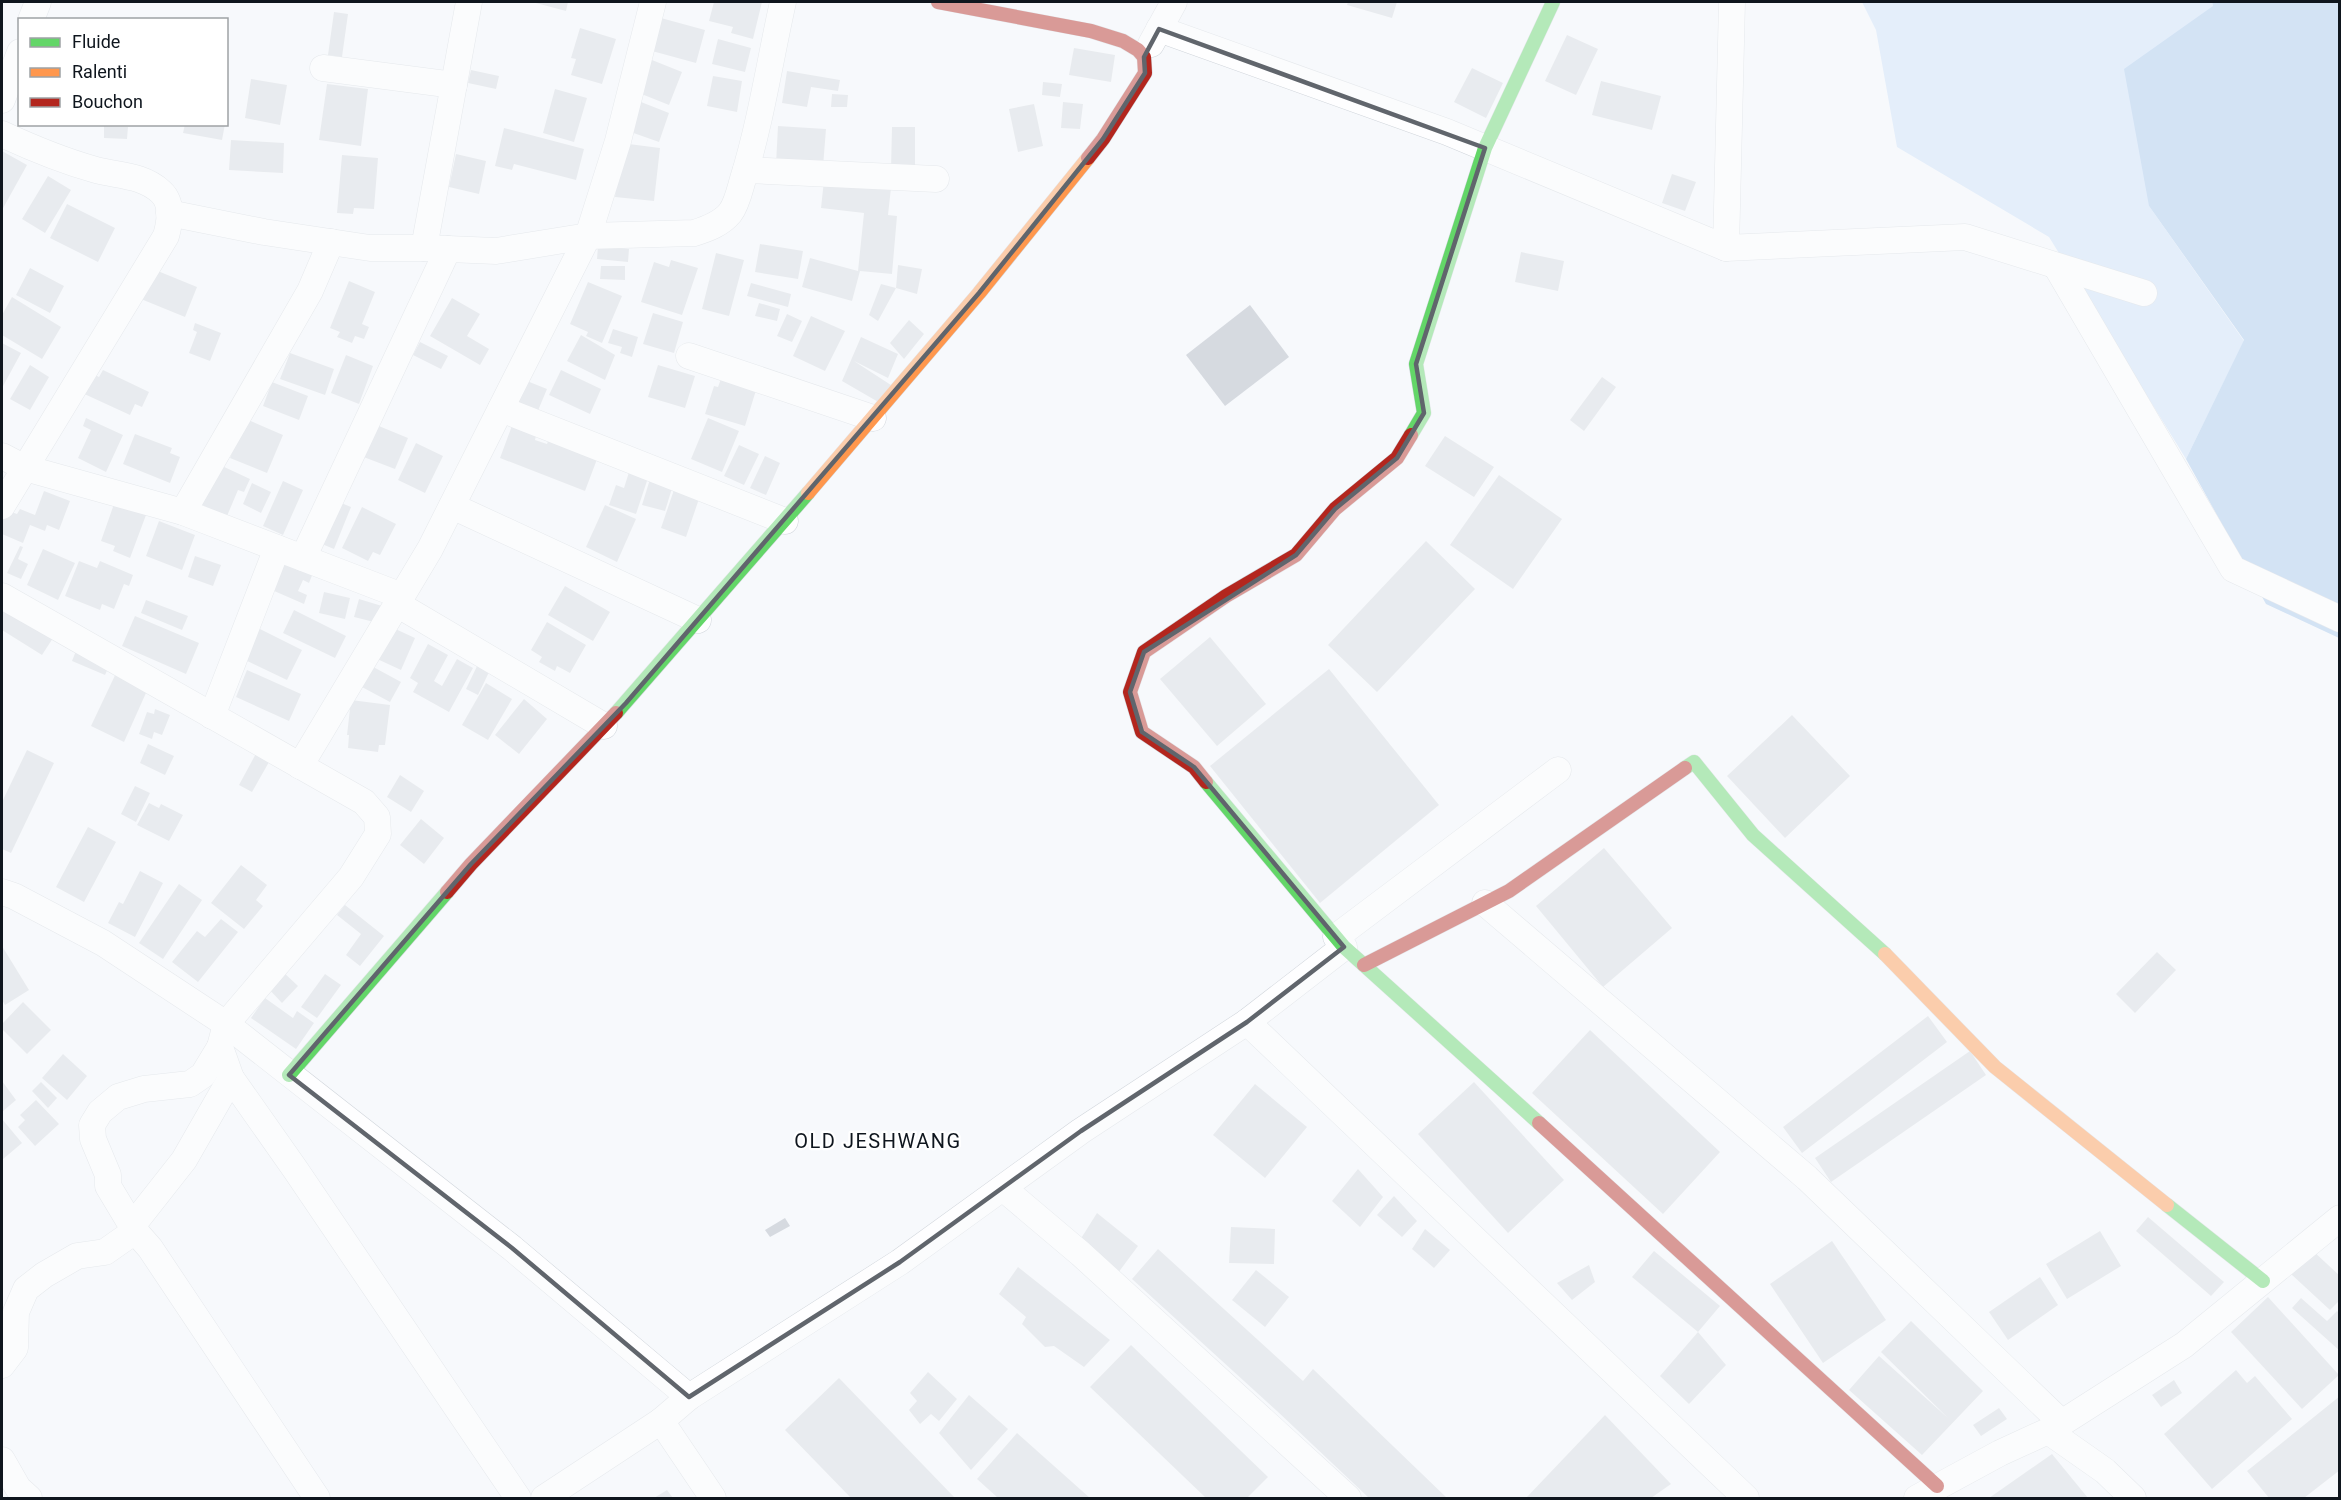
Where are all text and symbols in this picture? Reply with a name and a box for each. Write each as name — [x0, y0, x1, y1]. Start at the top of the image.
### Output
legend — [18, 18, 228, 126]
text: Fluide — [72, 31, 120, 52]
text: Ralenti — [72, 61, 127, 82]
text: Bouchon — [72, 91, 143, 112]
district label: OLD JESHWANG — [794, 1129, 962, 1153]

